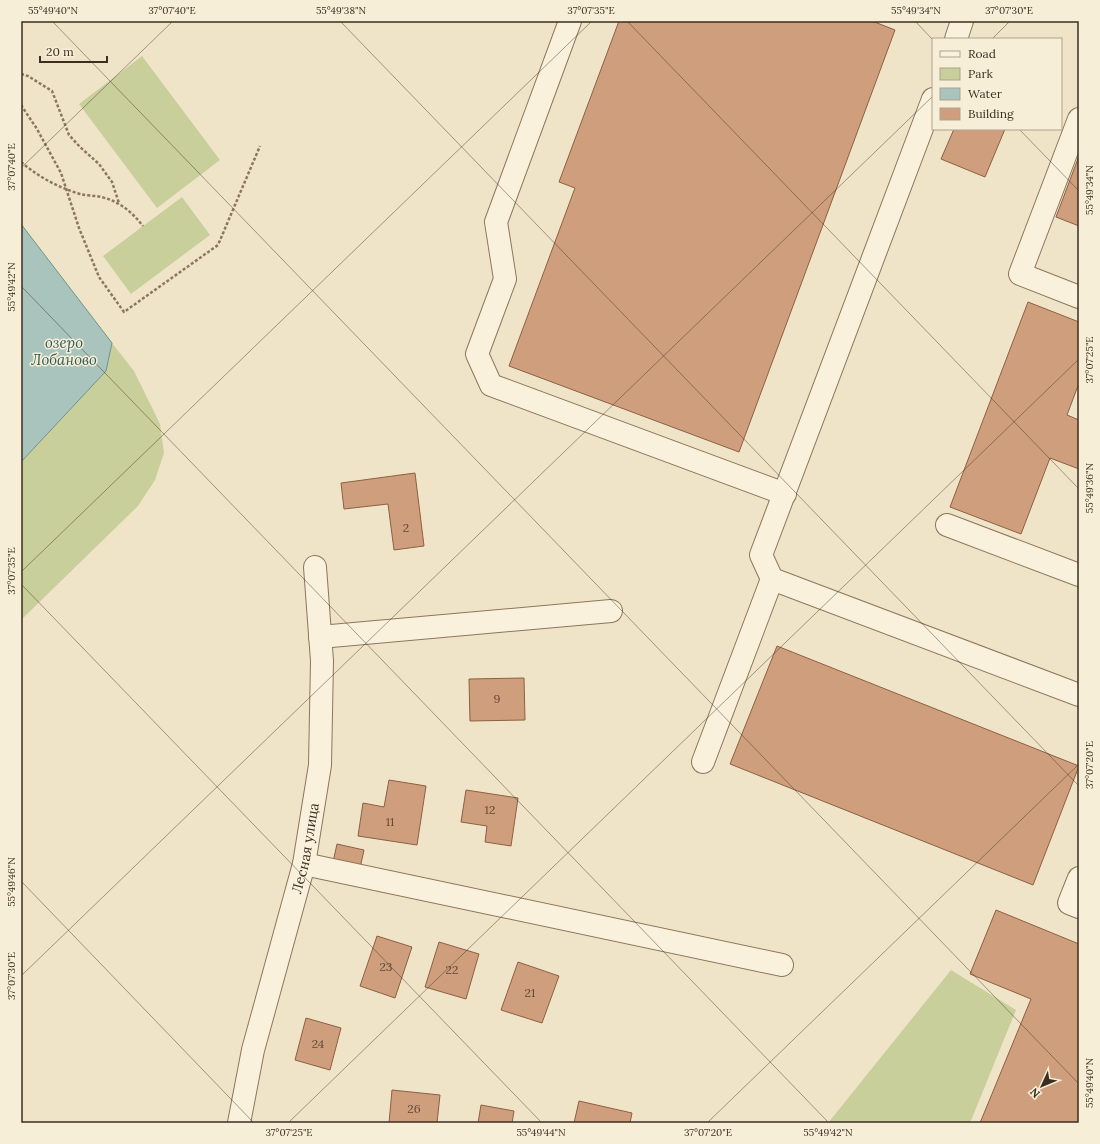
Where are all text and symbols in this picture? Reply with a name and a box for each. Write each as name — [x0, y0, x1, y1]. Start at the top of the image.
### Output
text: 55°49'40"N — [28, 4, 78, 17]
text: 37°07'40"E — [148, 4, 196, 17]
text: 55°49'38"N — [316, 4, 366, 17]
text: 37°07'35"E — [567, 4, 615, 17]
text: 55°49'34"N — [891, 4, 941, 17]
text: 37°07'30"E — [985, 4, 1033, 17]
scale bar — [40, 38, 107, 64]
legend — [932, 38, 1062, 130]
text: 20 m — [46, 44, 74, 59]
text: Road — [968, 46, 996, 61]
text: Park — [968, 66, 994, 81]
text: Water — [968, 86, 1003, 101]
text: Building — [968, 106, 1014, 121]
text: 37°07'40"E — [5, 143, 18, 191]
text: 55°49'34"N — [1083, 165, 1096, 215]
text: 55°49'42"N — [5, 262, 18, 312]
water label: озеро Лобаново — [31, 333, 97, 369]
text: 37°07'25"E — [1083, 336, 1096, 384]
text: 55°49'36"N — [1083, 462, 1096, 513]
house number: 2 — [403, 520, 409, 535]
text: 37°07'35"E — [5, 547, 18, 595]
house number: 9 — [494, 691, 501, 706]
text: 37°07'20"E — [1083, 741, 1096, 789]
street label: Лесная улица — [287, 802, 323, 896]
house number: 12 — [485, 802, 495, 817]
house number: 11 — [386, 814, 394, 829]
text: 55°49'46"N — [5, 857, 18, 907]
text: 37°07'30"E — [5, 952, 18, 1000]
house number: 23 — [380, 959, 393, 974]
house number: 22 — [446, 962, 458, 977]
house number: 21 — [525, 985, 535, 1000]
house number: 24 — [312, 1036, 325, 1051]
text: 55°49'40"N — [1083, 1058, 1096, 1108]
north arrow — [1022, 1066, 1062, 1106]
text: N — [1026, 1085, 1043, 1101]
house number: 26 — [407, 1101, 421, 1116]
text: 37°07'25"E — [265, 1126, 313, 1139]
text: 55°49'44"N — [516, 1126, 566, 1139]
text: 37°07'20"E — [684, 1126, 732, 1139]
text: 55°49'42"N — [803, 1126, 853, 1139]

